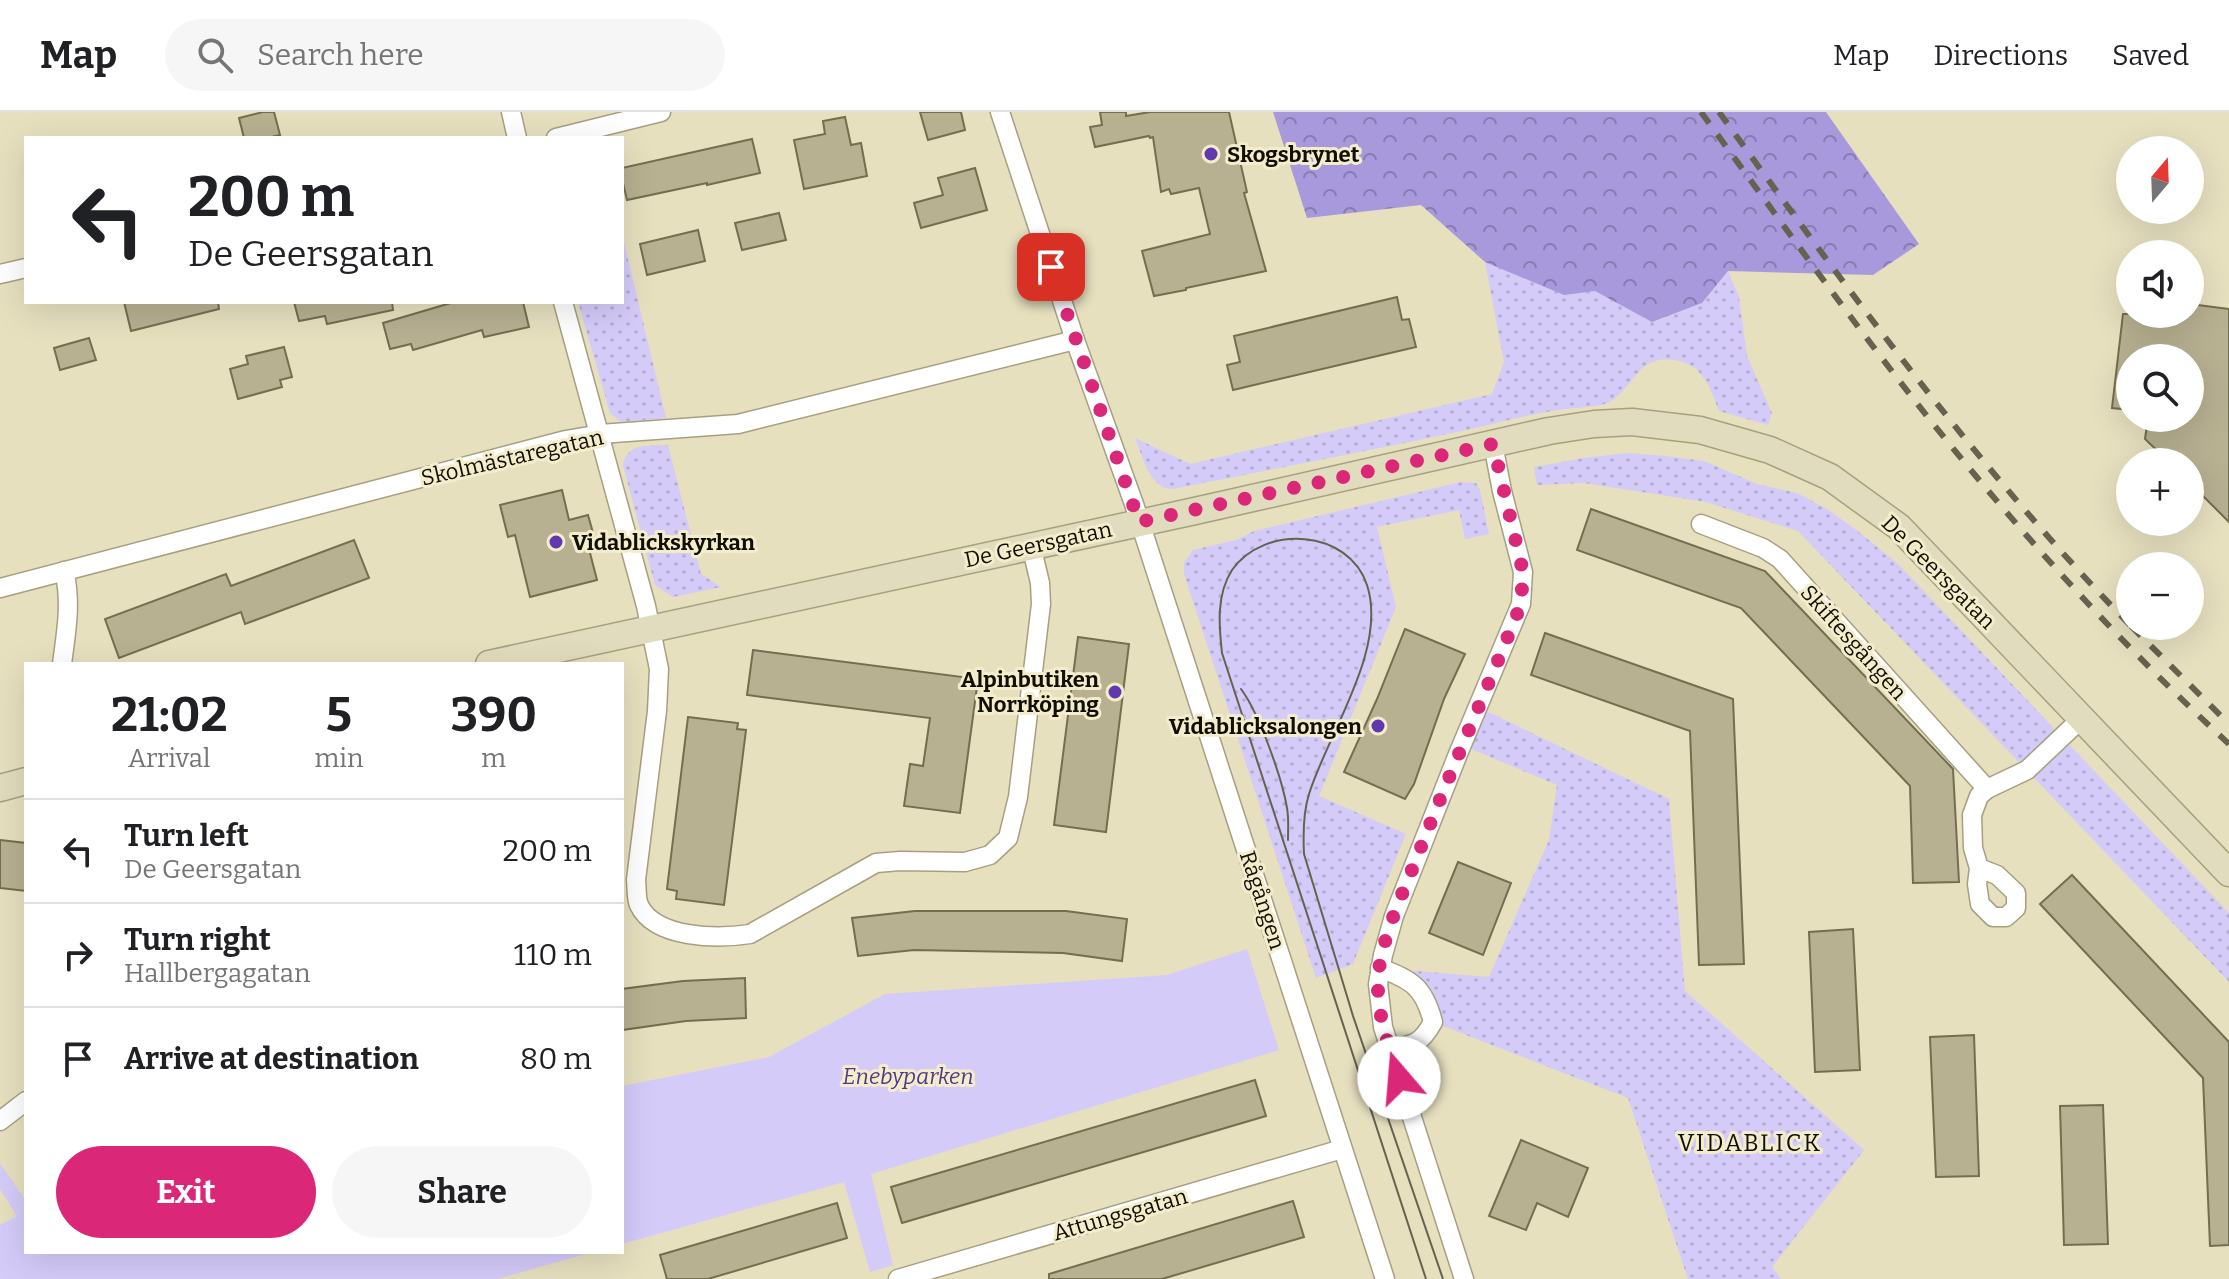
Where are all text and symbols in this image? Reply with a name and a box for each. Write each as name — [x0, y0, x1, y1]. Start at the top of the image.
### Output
search box — [165, 19, 725, 91]
text: Map — [40, 32, 117, 78]
icon: search — [193, 33, 237, 77]
text: Search here — [257, 37, 424, 73]
text: Map — [1833, 39, 1889, 72]
text: Directions — [1933, 39, 2068, 72]
text: Saved — [2112, 39, 2189, 72]
north arrow — [2116, 136, 2204, 224]
map controls — [2116, 136, 2204, 640]
place label: Skogsbrynet — [1227, 141, 1360, 168]
marker: Skogsbrynet — [1202, 145, 1220, 163]
text: 200 m — [188, 164, 354, 231]
icon: left — [56, 168, 160, 272]
text: De Geersgatan — [188, 232, 434, 276]
pin — [1017, 233, 1085, 301]
button: sound — [2116, 240, 2204, 328]
icon: arrive — [1029, 245, 1073, 289]
button: search — [2116, 344, 2204, 432]
street label: Skolmästaregatan — [418, 423, 606, 492]
button: + — [2116, 448, 2204, 536]
street label: De Geersgatan — [1876, 510, 2001, 635]
street label: De Geersgatan — [962, 516, 1114, 573]
place label: Vidablickskyrkan — [572, 529, 755, 556]
marker: Vidablickskyrkan — [547, 533, 565, 551]
button: − — [2116, 552, 2204, 640]
street label: Skiftesgången — [1795, 579, 1913, 706]
place label: Alpinbutiken Norrköping — [961, 666, 1099, 718]
marker: Alpinbutiken Norrköping — [1106, 683, 1124, 701]
text: 21:02 — [111, 686, 227, 744]
text: 5 — [326, 686, 352, 744]
text: 390 — [450, 686, 537, 744]
place label: Vidablicksalongen — [1169, 713, 1362, 740]
marker: Vidablicksalongen — [1369, 717, 1387, 735]
text: Arrival — [128, 743, 210, 774]
text: min — [314, 743, 363, 774]
text: m — [481, 743, 506, 774]
text: Turn left — [124, 818, 249, 854]
icon: left — [56, 829, 100, 873]
text: 200 m — [503, 833, 592, 869]
street label: Rågången — [1234, 847, 1291, 953]
text: De Geersgatan — [124, 854, 301, 885]
text: Turn right — [124, 922, 271, 958]
icon: right — [56, 933, 100, 977]
text: 110 m — [514, 937, 592, 973]
text: Hallbergagatan — [124, 958, 310, 989]
position arrow — [1357, 1036, 1441, 1120]
icon: arrive — [56, 1037, 100, 1081]
text: Arrive at destination — [124, 1041, 419, 1077]
text: 80 m — [520, 1041, 592, 1077]
park label: Enebyparken — [843, 1063, 973, 1090]
district label: VIDABLICK — [1678, 1129, 1822, 1157]
button: Exit — [56, 1146, 316, 1238]
button: Share — [332, 1146, 592, 1238]
street label: Attungsgatan — [1050, 1182, 1191, 1247]

